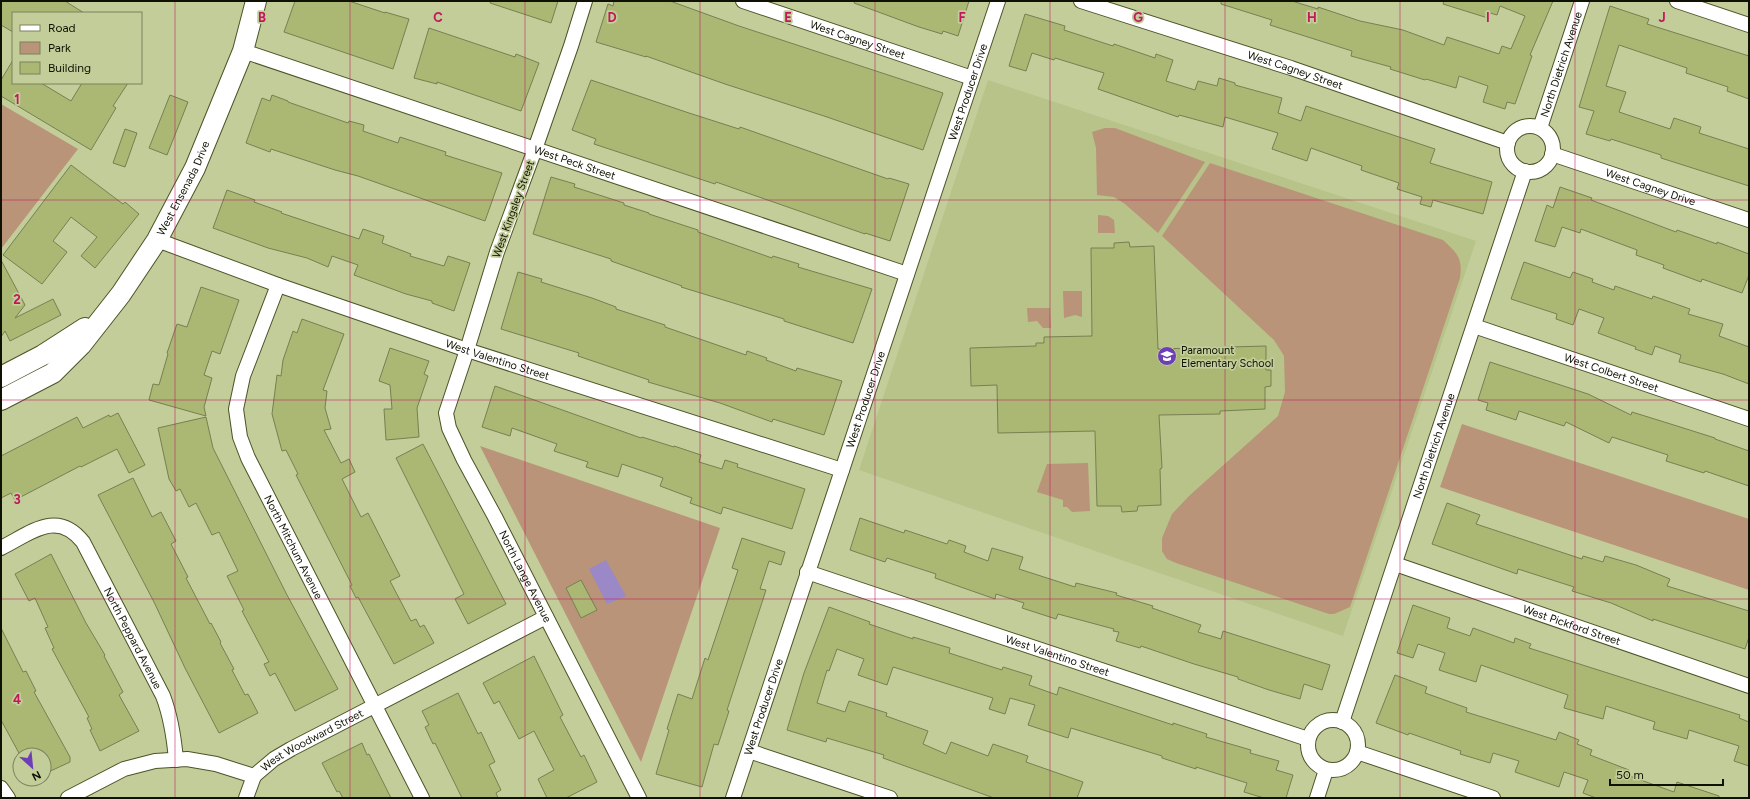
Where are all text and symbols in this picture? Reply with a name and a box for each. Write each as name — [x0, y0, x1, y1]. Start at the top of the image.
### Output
text: B — [258, 10, 266, 25]
text: C — [433, 10, 443, 25]
text: D — [607, 10, 617, 25]
text: E — [784, 10, 792, 25]
text: F — [958, 10, 966, 25]
text: G — [1133, 10, 1143, 25]
text: H — [1307, 10, 1317, 25]
text: I — [1486, 10, 1490, 25]
street label: North Dietrich Avenue — [1538, 10, 1585, 119]
text: J — [1658, 10, 1666, 25]
legend — [12, 12, 142, 84]
street label: West Cagney Street — [808, 18, 907, 62]
text: Road — [48, 21, 76, 35]
text: Park — [48, 41, 71, 55]
street label: West Producer Drive — [946, 42, 990, 142]
street label: West Cagney Street — [1246, 49, 1344, 92]
text: Building — [48, 61, 91, 75]
text: 1 — [14, 92, 20, 107]
street label: West Ensenada Drive — [155, 139, 212, 238]
street label: West Peck Street — [532, 143, 617, 183]
street label: West Kingsley Street — [490, 159, 537, 260]
street label: West Cagney Drive — [1604, 166, 1697, 209]
text: 2 — [13, 292, 21, 307]
street label: West Valentino Street — [444, 337, 551, 383]
place label: Paramount Elementary School — [1181, 344, 1273, 370]
school or university icon: Paramount Elementary School — [1156, 345, 1178, 367]
street label: West Producer Drive — [844, 350, 888, 450]
street label: West Colbert Street — [1562, 351, 1660, 395]
street label: North Dietrich Avenue — [1411, 392, 1458, 500]
text: 3 — [13, 492, 21, 507]
street label: North Mitchum Avenue — [261, 493, 325, 602]
street label: North Lange Avenue — [496, 528, 554, 625]
street label: North Peppard Avenue — [101, 585, 164, 691]
street label: West Pickford Street — [1521, 603, 1622, 648]
street label: West Valentino Street — [1004, 633, 1111, 679]
street label: West Producer Drive — [742, 657, 786, 757]
text: 4 — [13, 692, 21, 707]
street label: West Woodward Street — [258, 707, 366, 774]
north arrow — [12, 747, 52, 787]
scale bar — [1610, 761, 1723, 787]
text: N — [30, 768, 43, 783]
text: 50 m — [1616, 768, 1644, 782]

